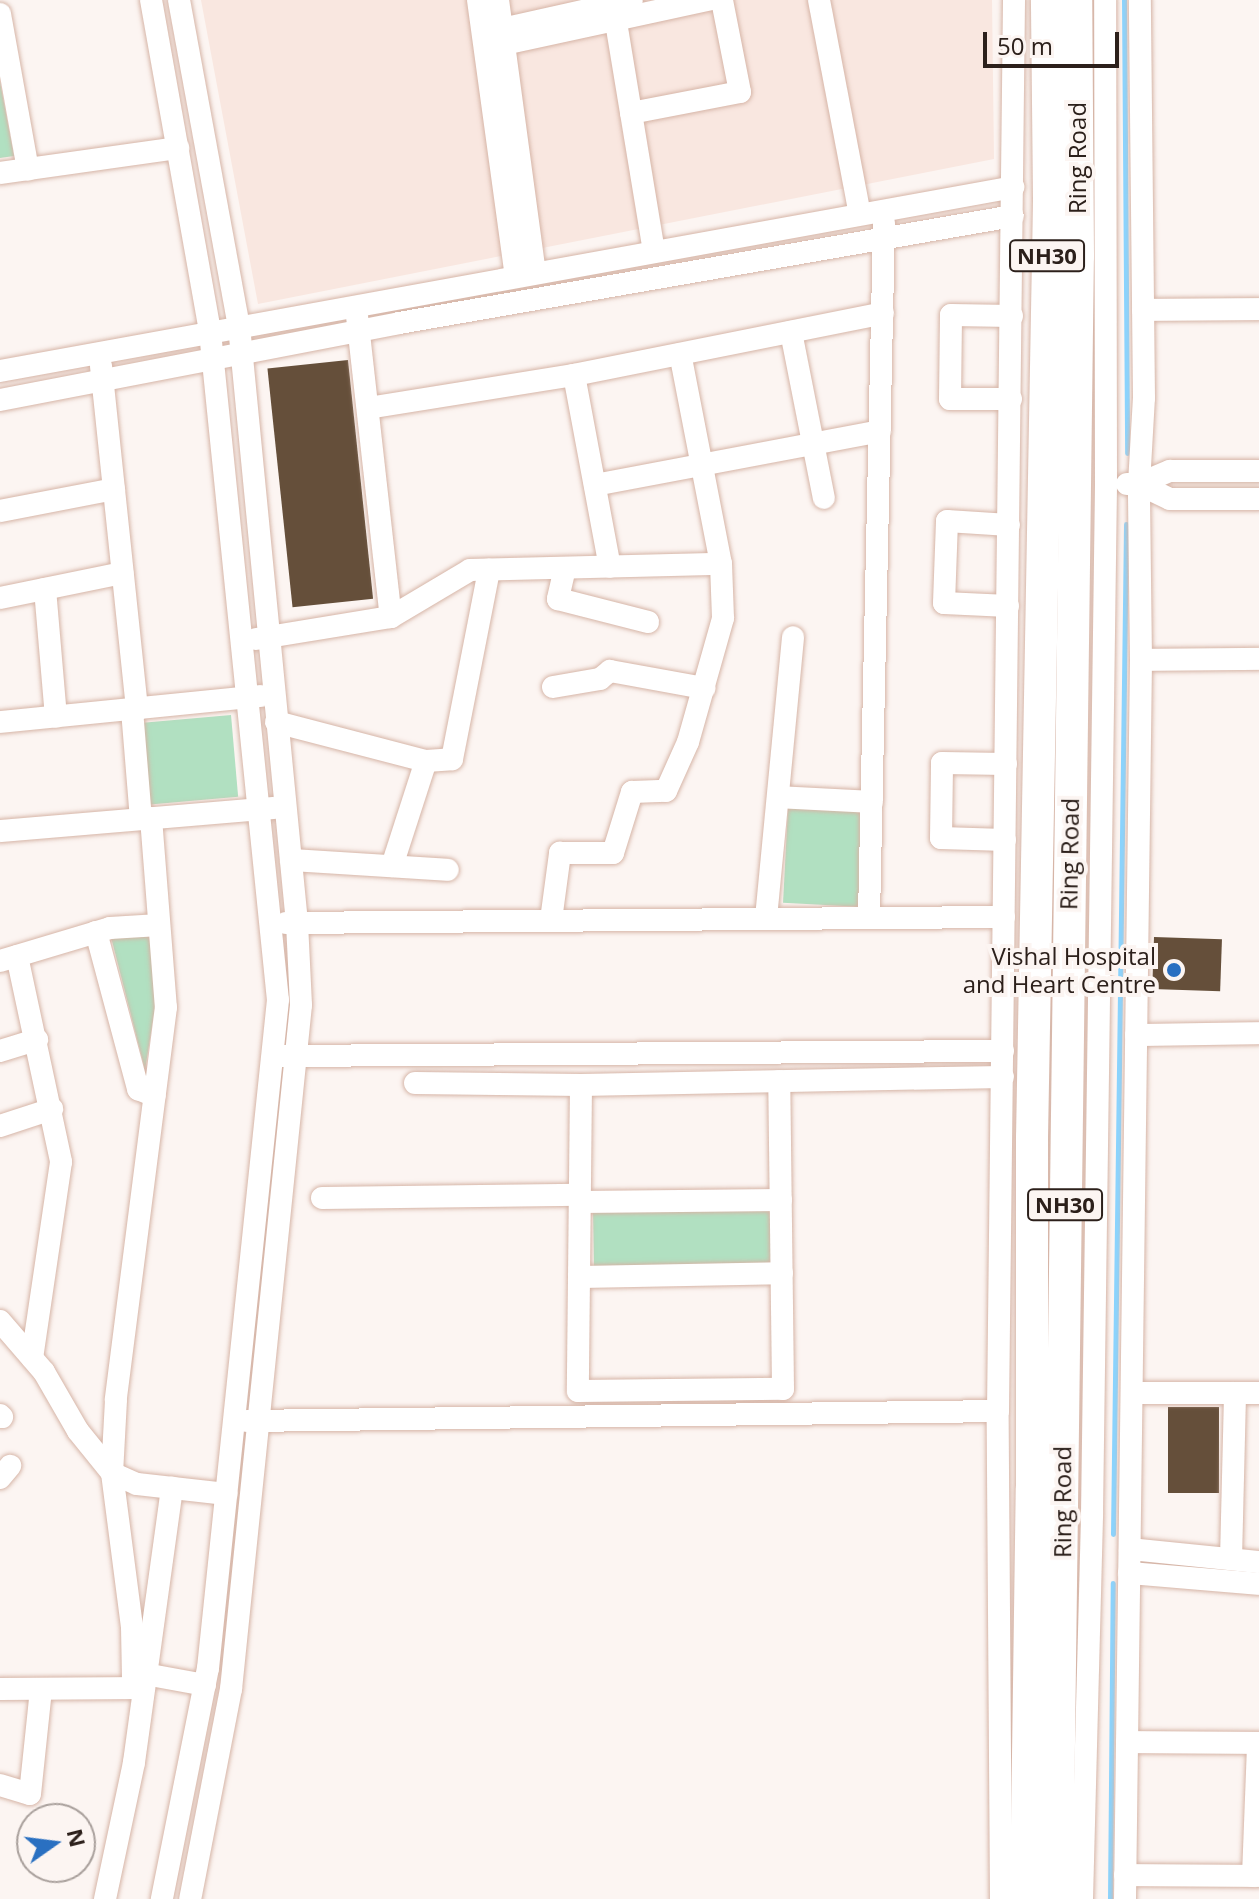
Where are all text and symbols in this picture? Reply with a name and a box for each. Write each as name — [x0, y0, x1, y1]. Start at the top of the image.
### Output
scale bar — [987, 16, 1123, 66]
text: 50 m — [997, 29, 1053, 62]
street label: Ring Road — [1063, 102, 1091, 214]
road number: NH30 — [1009, 238, 1085, 274]
street label: Ring Road — [1054, 798, 1084, 910]
place label: Vishal Hospital and Heart Centre — [963, 942, 1156, 998]
marker: Vishal Hospital and Heart Centre — [1163, 959, 1185, 981]
road number: NH30 — [1027, 1187, 1103, 1223]
street label: Ring Road — [1048, 1446, 1076, 1558]
north arrow — [16, 1803, 96, 1883]
text: N — [61, 1825, 94, 1850]

